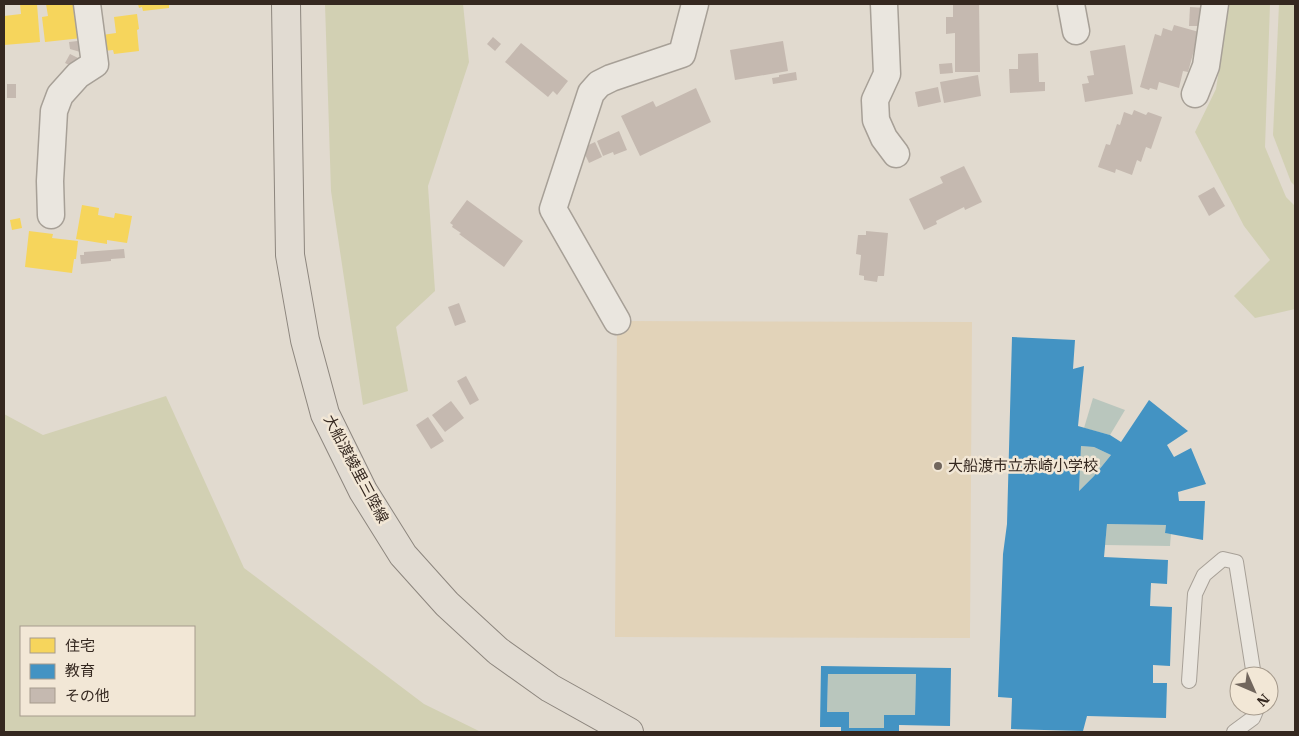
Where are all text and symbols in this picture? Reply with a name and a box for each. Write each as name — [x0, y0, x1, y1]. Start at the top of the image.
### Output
street label: 大船渡綾里三陸線 — [320, 411, 393, 526]
place label: 大船渡市立赤崎小学校 — [948, 456, 1098, 475]
marker: 大船渡市立赤崎小学校 — [932, 460, 944, 472]
legend — [20, 626, 195, 716]
text: 住宅 — [65, 636, 95, 655]
text: 教育 — [65, 661, 95, 680]
north arrow — [1229, 666, 1279, 716]
text: その他 — [65, 686, 110, 705]
text: N — [1253, 690, 1273, 710]

